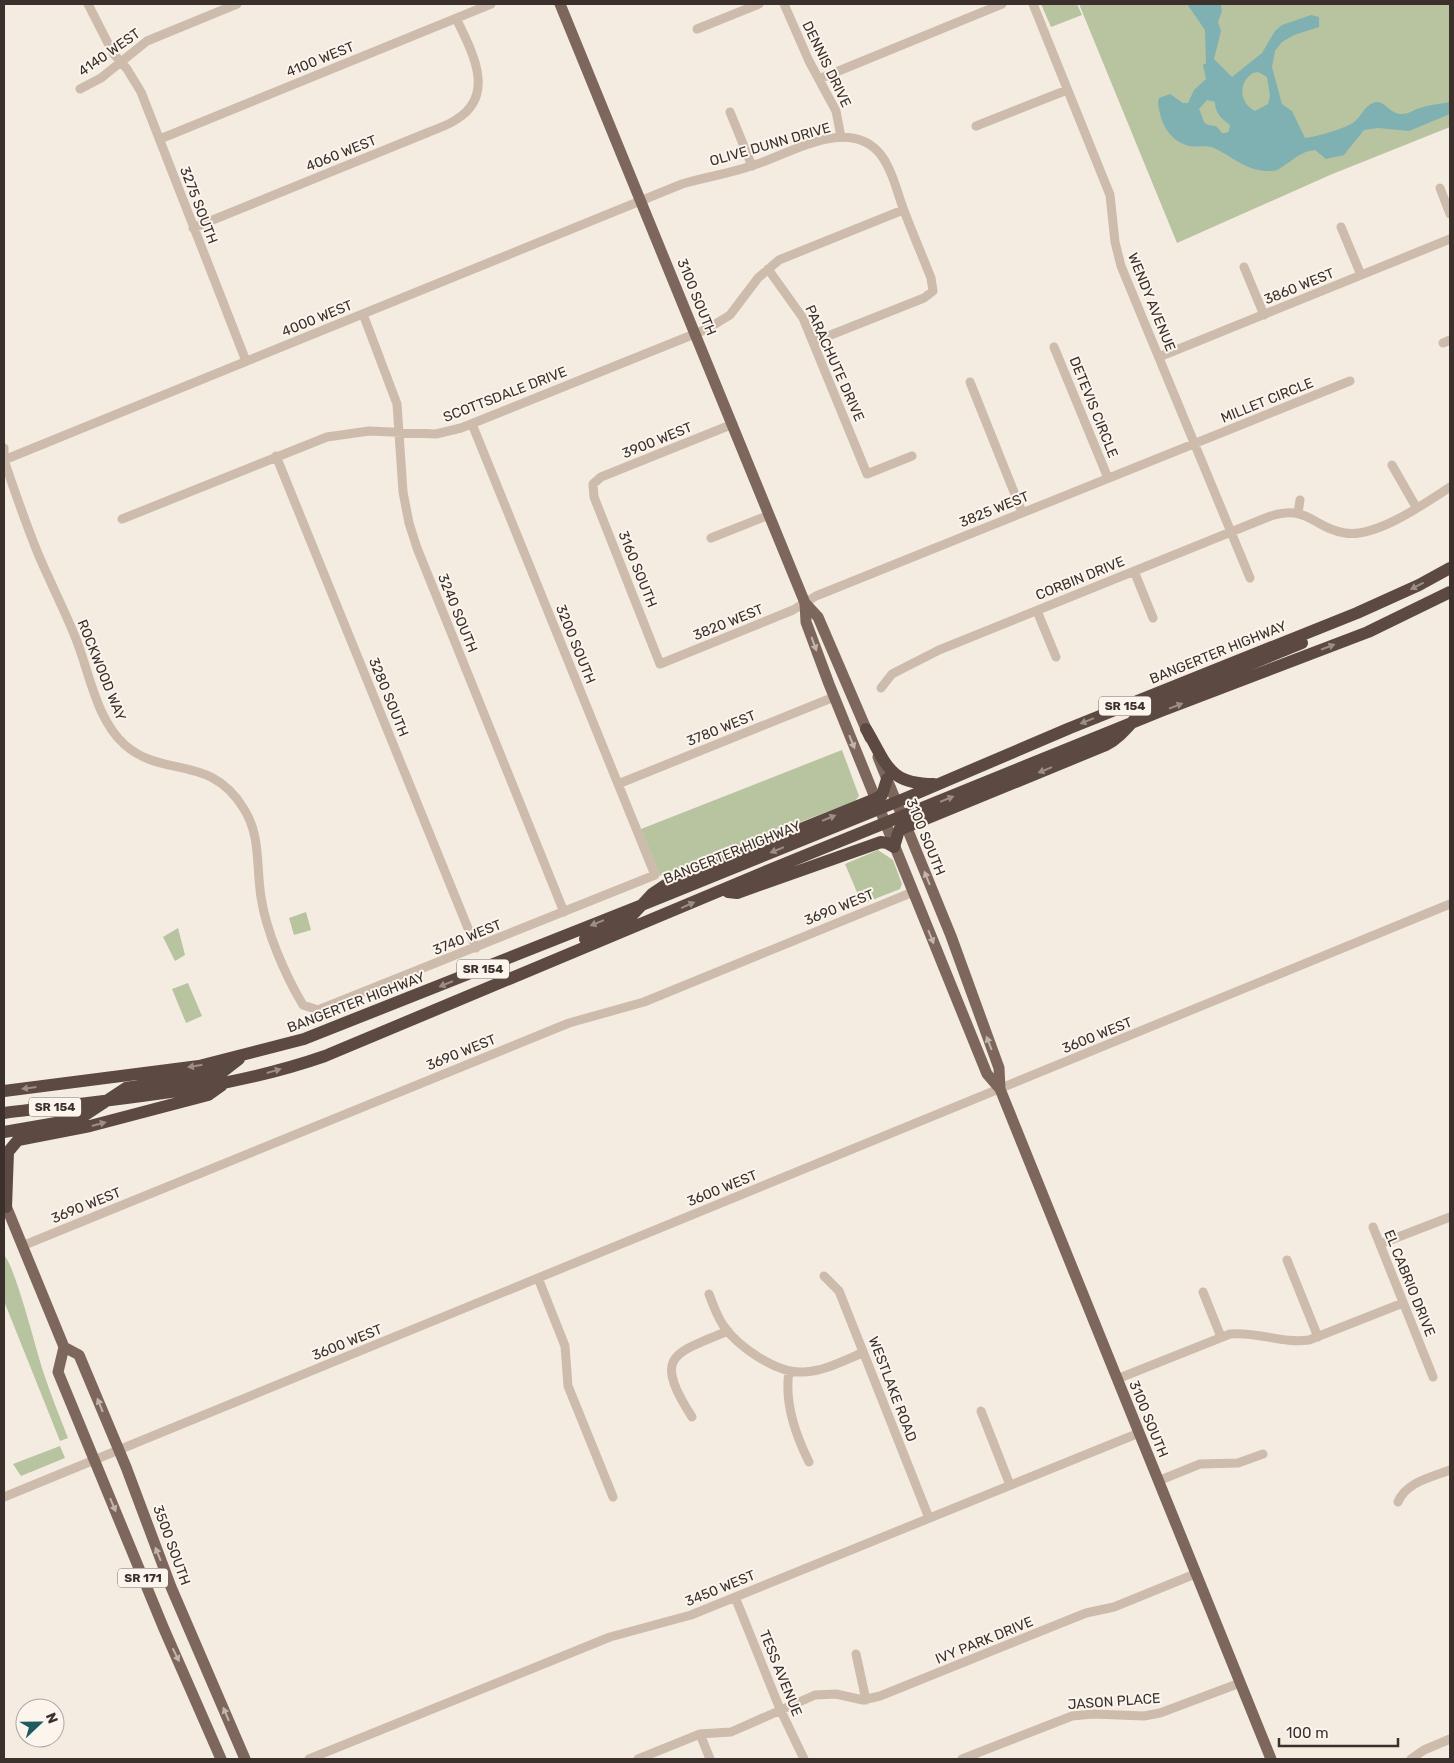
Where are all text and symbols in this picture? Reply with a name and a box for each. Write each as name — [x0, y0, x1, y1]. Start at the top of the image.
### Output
street label: DENNIS DRIVE — [798, 18, 855, 110]
street label: 4140 WEST — [75, 25, 143, 80]
street label: 4100 WEST — [284, 38, 357, 81]
street label: OLIVE DUNN DRIVE — [708, 119, 833, 170]
street label: 4060 WEST — [303, 132, 379, 175]
street label: 3275 SOUTH — [176, 164, 221, 246]
street label: WENDY AVENUE — [1124, 250, 1179, 354]
street label: 3100 SOUTH — [673, 256, 720, 338]
street label: 3860 WEST — [1262, 265, 1337, 308]
street label: 4000 WEST — [279, 297, 355, 340]
street label: PARACHUTE DRIVE — [801, 302, 868, 424]
street label: DETEVIS CIRCLE — [1065, 354, 1122, 460]
street label: SCOTTSDALE DRIVE — [441, 363, 569, 426]
street label: MILLET CIRCLE — [1218, 374, 1316, 427]
street label: 3900 WEST — [620, 419, 695, 462]
street label: 3825 WEST — [957, 488, 1031, 531]
street label: 3160 SOUTH — [614, 528, 661, 610]
street label: CORBIN DRIVE — [1033, 553, 1127, 604]
street label: 3240 SOUTH — [434, 571, 481, 655]
one-way arrow — [1410, 582, 1424, 590]
street label: 3820 WEST — [691, 601, 766, 644]
street label: 3200 SOUTH — [552, 602, 599, 686]
street label: ROCKWOOD WAY — [74, 617, 130, 723]
street label: BANGERTER HIGHWAY — [1147, 617, 1289, 688]
one-way arrow — [810, 637, 818, 652]
one-way arrow — [1320, 643, 1335, 650]
street label: 3280 SOUTH — [365, 655, 412, 739]
road number: SR 154 — [1099, 696, 1151, 716]
one-way arrow — [1169, 702, 1184, 710]
street label: 3780 WEST — [684, 707, 758, 750]
one-way arrow — [1080, 717, 1095, 725]
one-way arrow — [849, 735, 857, 749]
one-way arrow — [1037, 766, 1052, 774]
one-way arrow — [940, 794, 954, 802]
street label: 3100 SOUTH — [902, 796, 949, 878]
one-way arrow — [822, 814, 837, 822]
street label: BANGERTER HIGHWAY — [661, 817, 803, 888]
one-way arrow — [769, 847, 784, 855]
one-way arrow — [922, 870, 930, 885]
street label: 3690 WEST — [802, 886, 877, 929]
one-way arrow — [681, 901, 695, 909]
street label: 3740 WEST — [430, 916, 504, 959]
one-way arrow — [589, 919, 604, 927]
one-way arrow — [928, 930, 936, 944]
road number: SR 154 — [457, 960, 509, 979]
street label: BANGERTER HIGHWAY — [285, 968, 427, 1037]
one-way arrow — [439, 980, 453, 988]
street label: 3600 WEST — [1060, 1014, 1135, 1057]
street label: 3690 WEST — [424, 1031, 499, 1074]
one-way arrow — [985, 1035, 992, 1050]
one-way arrow — [187, 1062, 203, 1070]
one-way arrow — [266, 1067, 281, 1075]
one-way arrow — [20, 1084, 36, 1092]
road number: SR 154 — [29, 1098, 81, 1116]
one-way arrow — [91, 1119, 106, 1127]
street label: 3600 WEST — [685, 1167, 760, 1210]
street label: 3690 WEST — [49, 1184, 124, 1227]
street label: EL CABRIO DRIVE — [1380, 1227, 1439, 1339]
street label: 3600 WEST — [310, 1321, 385, 1364]
street label: WESTLAKE ROAD — [865, 1334, 920, 1444]
street label: 3100 SOUTH — [1125, 1378, 1172, 1460]
one-way arrow — [96, 1397, 104, 1412]
one-way arrow — [109, 1498, 117, 1512]
street label: 3500 SOUTH — [149, 1503, 194, 1588]
one-way arrow — [153, 1547, 161, 1561]
street label: 3450 WEST — [683, 1567, 758, 1610]
road number: SR 171 — [118, 1569, 168, 1588]
street label: IVY PARK DRIVE — [933, 1613, 1036, 1668]
street label: TESS AVENUE — [756, 1628, 806, 1719]
one-way arrow — [172, 1648, 180, 1662]
street label: JASON PLACE — [1067, 1690, 1161, 1713]
north arrow — [15, 1698, 65, 1748]
one-way arrow — [222, 1706, 230, 1721]
text: N — [42, 1710, 61, 1726]
scale bar — [1279, 1716, 1398, 1748]
text: 100 m — [1286, 1724, 1328, 1742]

